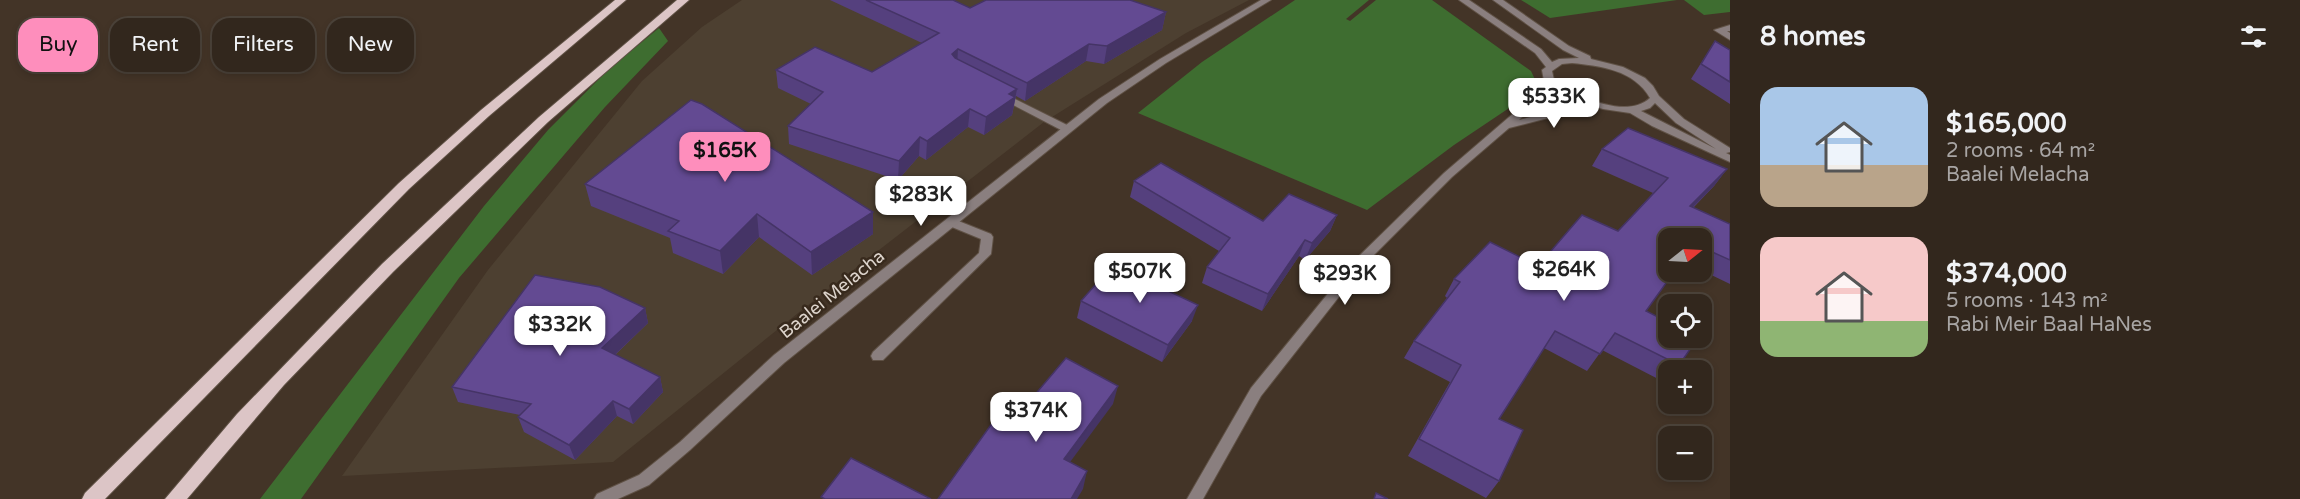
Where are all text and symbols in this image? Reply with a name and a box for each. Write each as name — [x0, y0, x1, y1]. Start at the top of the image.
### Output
chip: Buy — [18, 18, 98, 72]
chip: Rent — [110, 18, 200, 72]
chip: Filters — [212, 18, 315, 72]
chip: New — [327, 18, 414, 72]
icon: filters — [2237, 20, 2270, 53]
text: 8 homes — [1760, 21, 1866, 52]
pin: $533K — [1512, 78, 1596, 129]
text: $533K — [1522, 85, 1586, 109]
text: $165,000 — [1946, 108, 2066, 139]
icon: home — [1808, 111, 1880, 183]
pin: $165K — [683, 132, 767, 183]
text: $165K — [693, 139, 757, 163]
text: 2 rooms · 64 m² — [1946, 139, 2095, 163]
text: Baalei Melacha — [1946, 163, 2089, 187]
pin: $283K — [879, 176, 963, 227]
text: $283K — [889, 183, 953, 207]
north arrow — [1658, 228, 1712, 282]
map controls — [1658, 228, 1712, 480]
street label: Baalei Melacha — [775, 245, 889, 343]
pin: $264K — [1522, 251, 1606, 302]
pin: $507K — [1098, 253, 1182, 304]
pin: $293K — [1303, 255, 1387, 306]
text: $264K — [1532, 258, 1596, 282]
text: $374,000 — [1946, 258, 2067, 289]
text: $507K — [1108, 260, 1172, 284]
icon: home — [1808, 261, 1880, 333]
text: $293K — [1313, 262, 1377, 286]
text: 5 rooms · 143 m² — [1946, 289, 2108, 313]
button: locate — [1658, 294, 1712, 348]
pin: $332K — [518, 306, 602, 357]
text: $332K — [528, 313, 592, 337]
text: Rabi Meir Baal HaNes — [1946, 313, 2152, 337]
button: + — [1658, 360, 1712, 414]
pin: $374K — [994, 392, 1078, 443]
text: $374K — [1004, 399, 1068, 423]
button: − — [1658, 426, 1712, 480]

